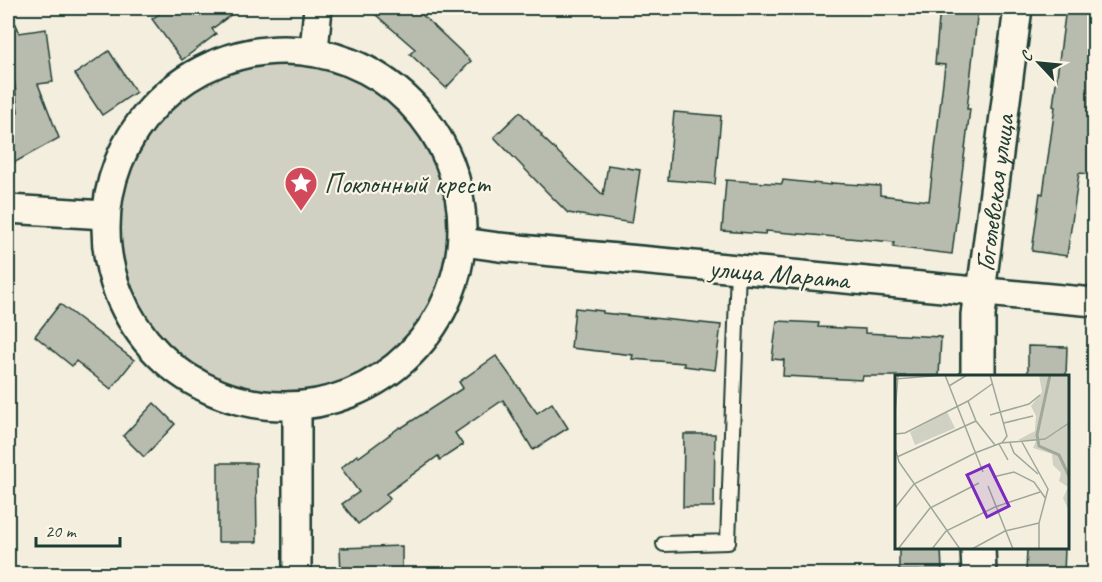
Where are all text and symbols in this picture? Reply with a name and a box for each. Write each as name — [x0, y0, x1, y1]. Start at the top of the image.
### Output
north arrow — [1009, 33, 1069, 93]
text: С — [1016, 47, 1038, 65]
street label: Гоголевская улица — [967, 110, 1022, 274]
place icon: Поклонный крест — [283, 165, 319, 212]
place label: Поклонный крест — [324, 166, 491, 201]
street label: улица Марата — [705, 250, 853, 297]
inset map — [895, 375, 1069, 549]
scale bar — [36, 510, 120, 548]
text: 20 m — [45, 520, 78, 542]

